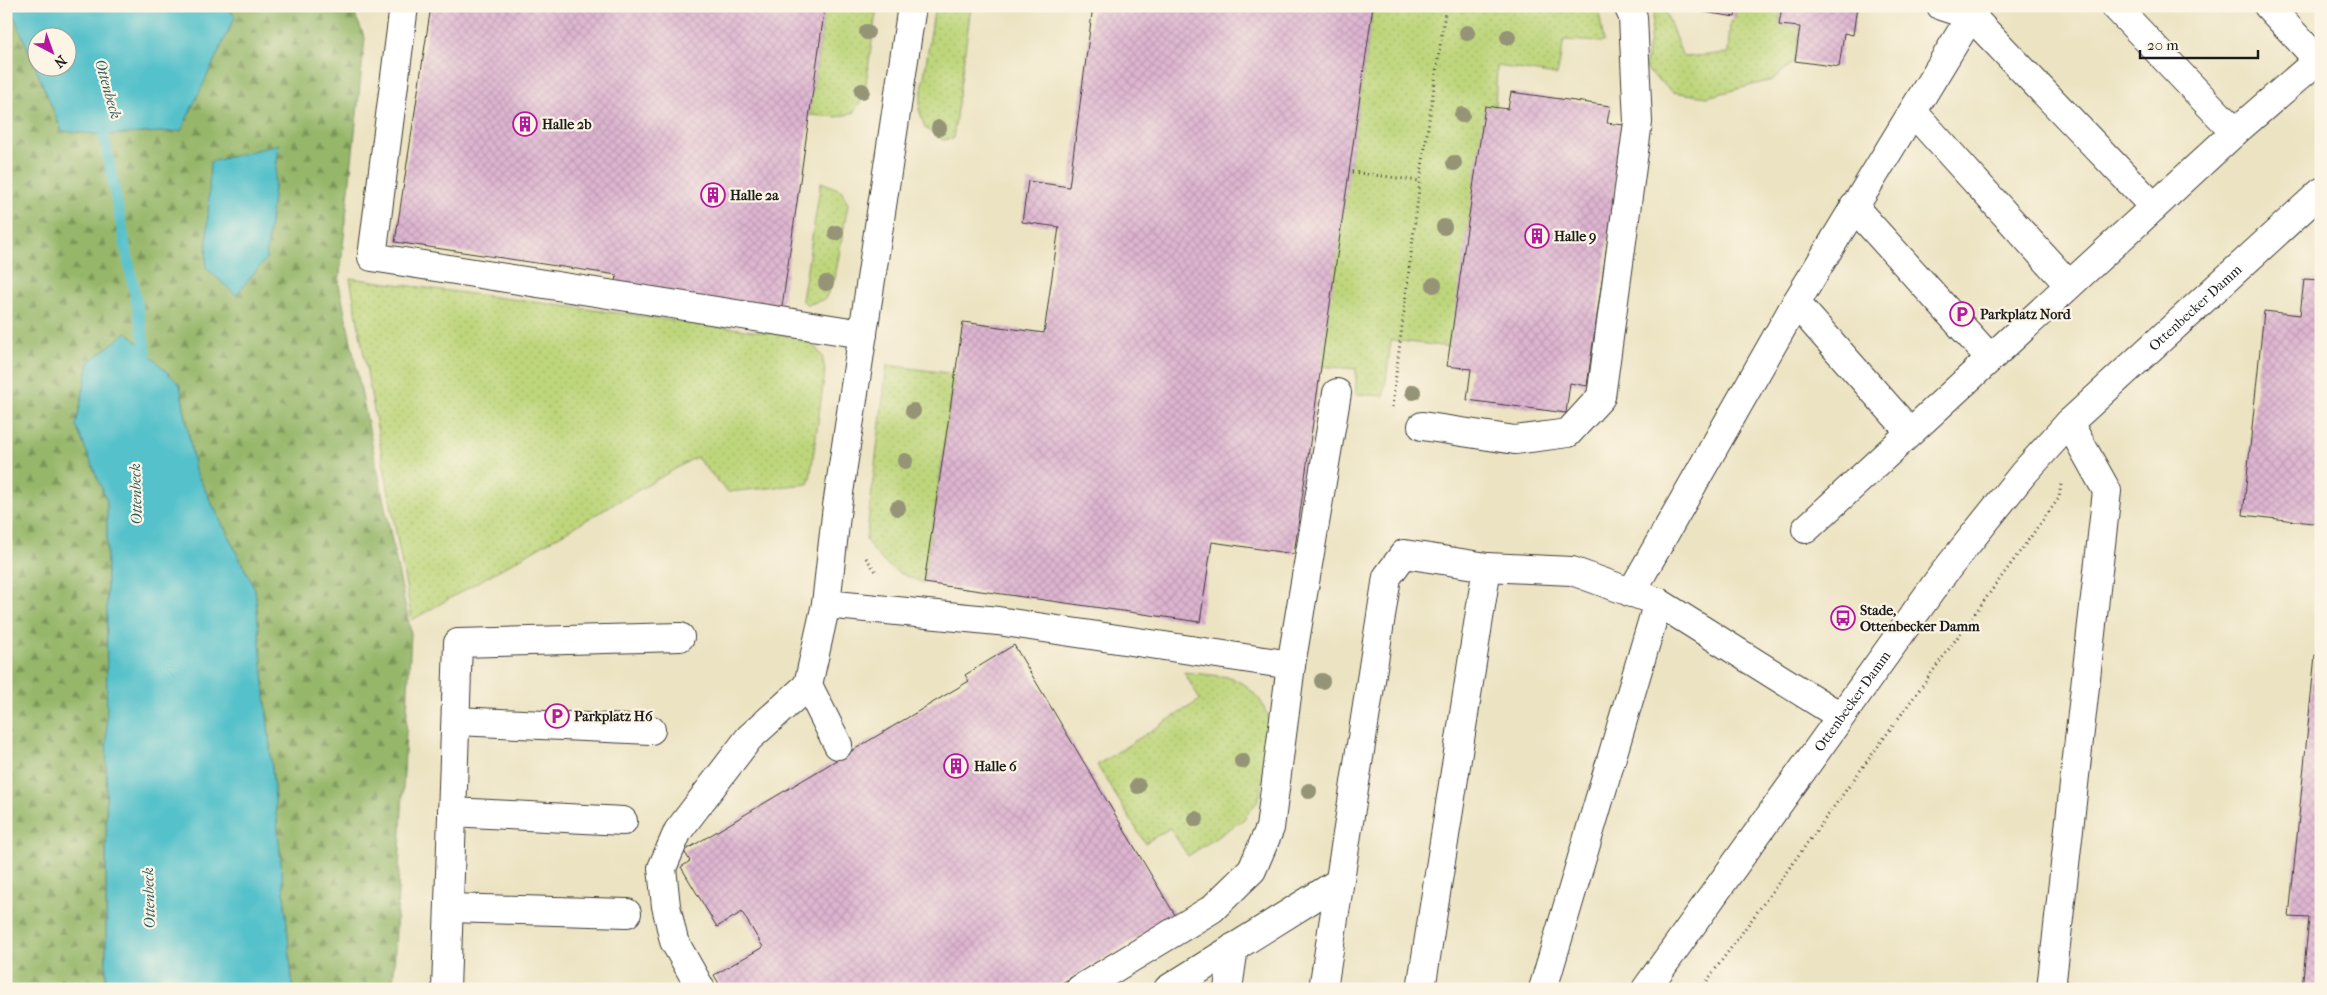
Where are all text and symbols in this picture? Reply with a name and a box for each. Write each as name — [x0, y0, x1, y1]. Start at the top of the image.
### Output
north arrow — [28, 28, 78, 78]
scale bar — [2140, 28, 2257, 60]
text: 20 m — [2147, 36, 2179, 54]
text: N — [50, 52, 70, 72]
water label: Ottenbeck — [91, 57, 125, 121]
building icon: Halle 2b — [512, 111, 538, 137]
place label: Halle 2b — [542, 116, 592, 133]
building icon: Halle 2a — [700, 182, 726, 208]
place label: Halle 2a — [730, 187, 779, 204]
building icon: Halle 9 — [1524, 223, 1550, 249]
place label: Halle 9 — [1554, 228, 1596, 245]
street label: Ottenbecker Damm — [2145, 260, 2245, 354]
parking icon: Parkplatz Nord — [1949, 301, 1975, 327]
place label: Parkplatz Nord — [1980, 306, 2072, 323]
water label: Ottenbeck — [126, 463, 146, 525]
place label: Stade, Ottenbecker Damm — [1860, 602, 1980, 635]
bus stop icon: Stade, Ottenbecker Damm — [1830, 605, 1856, 631]
street label: Ottenbecker Damm — [1810, 647, 1894, 755]
parking icon: Parkplatz H6 — [544, 703, 570, 729]
place label: Parkplatz H6 — [574, 708, 653, 725]
building icon: Halle 6 — [943, 753, 969, 779]
place label: Halle 6 — [974, 758, 1017, 775]
water label: Ottenbeck — [139, 867, 159, 929]

